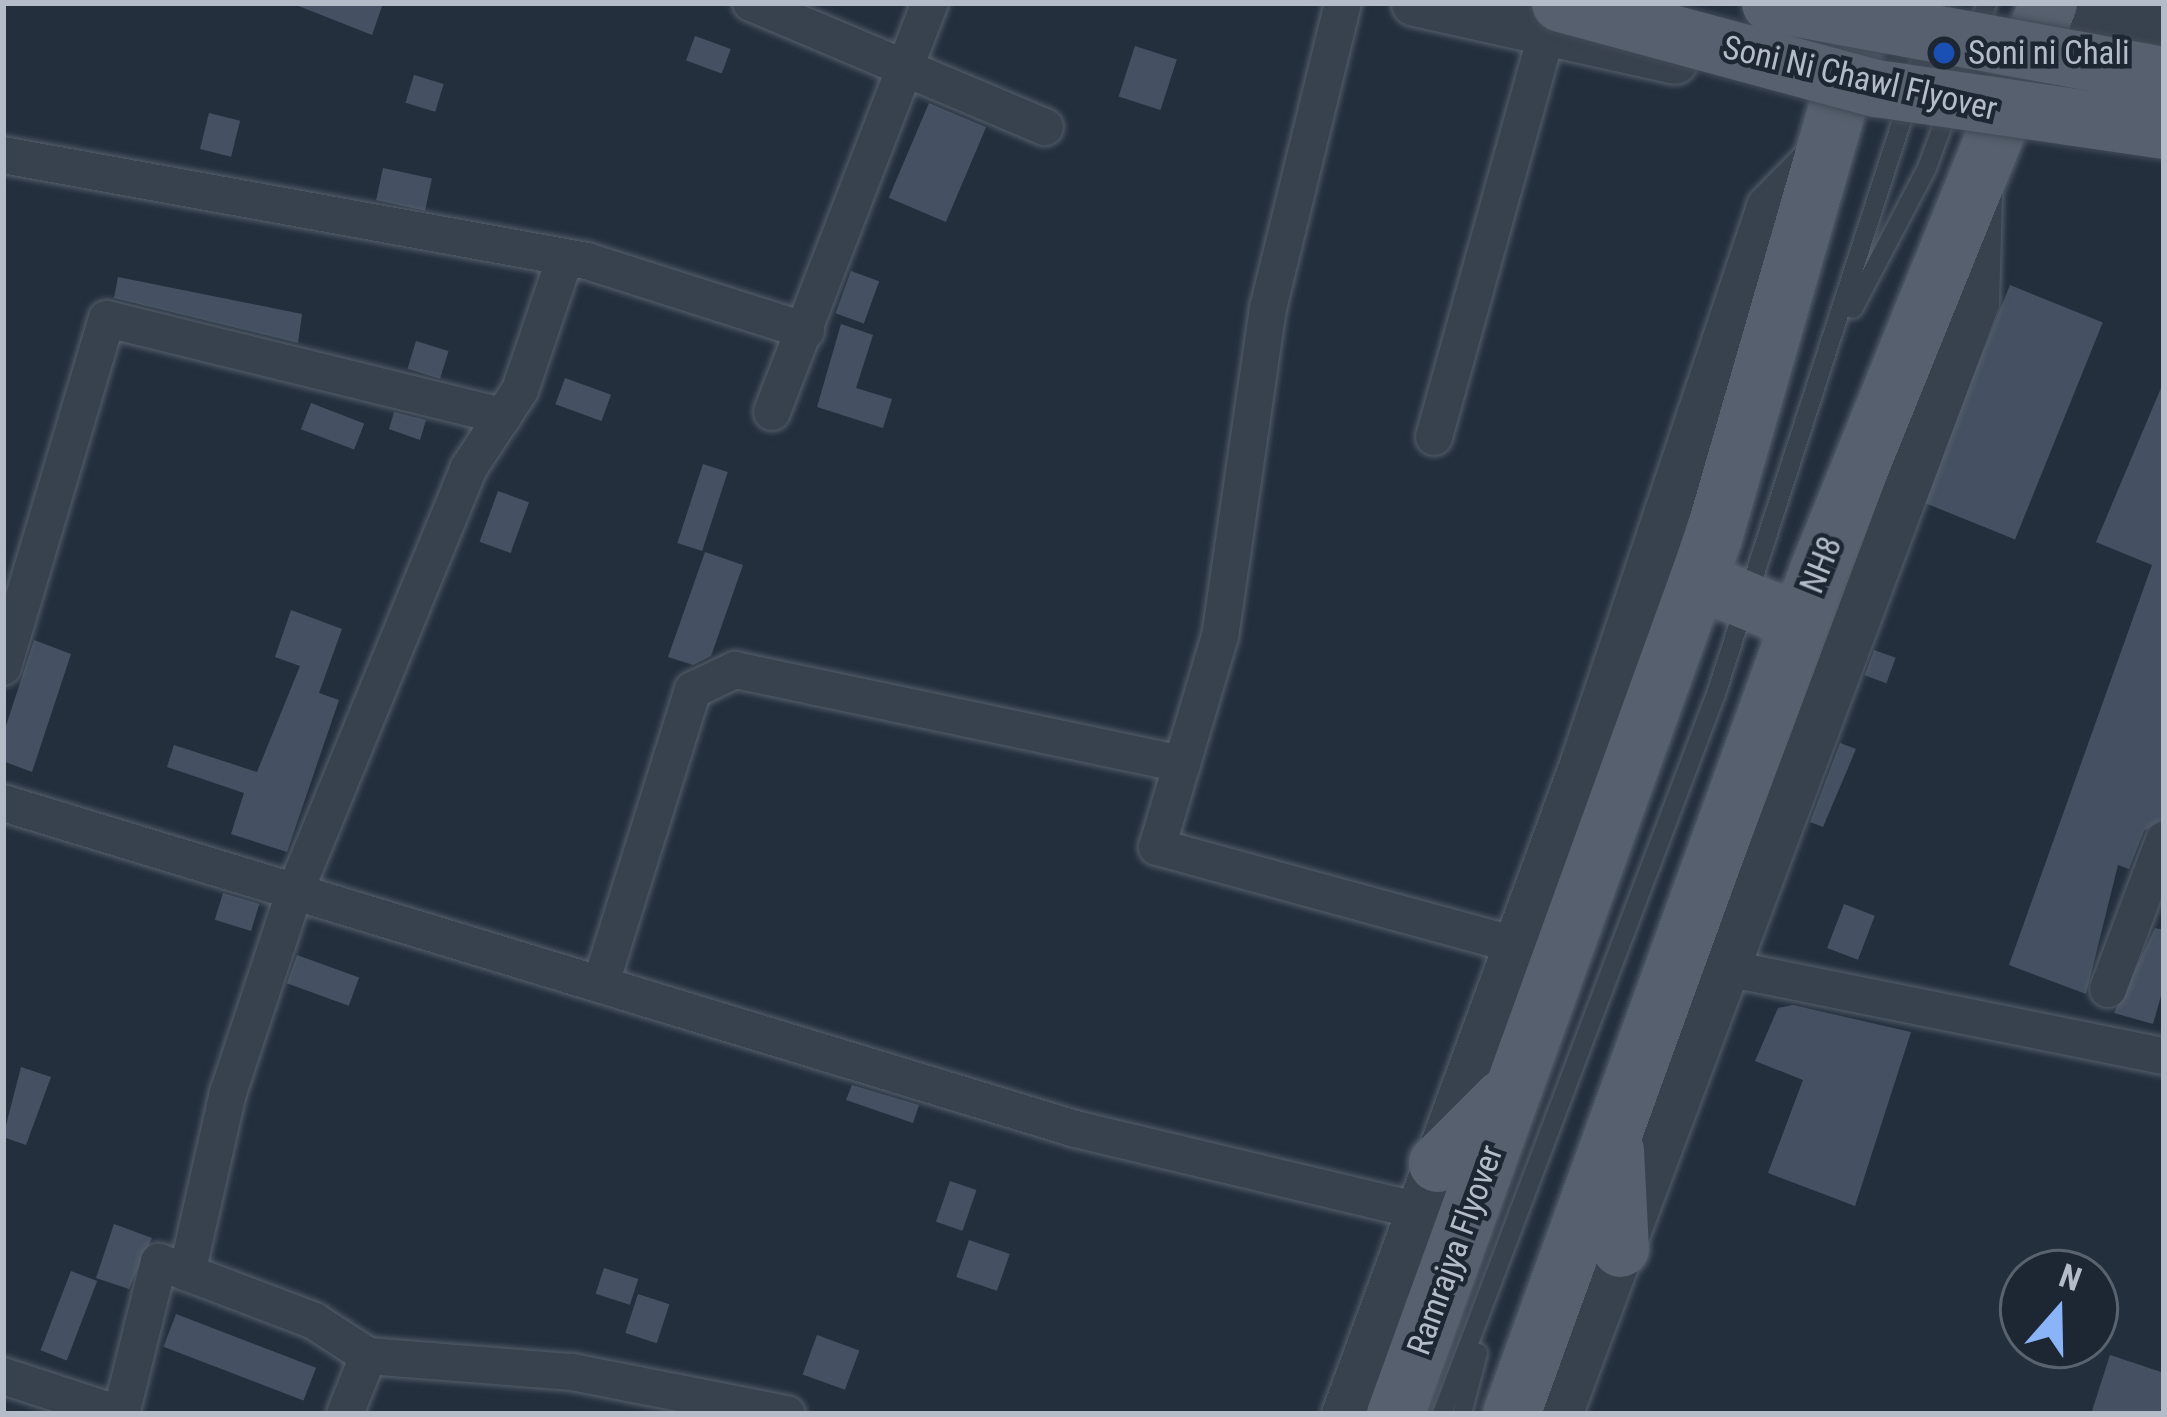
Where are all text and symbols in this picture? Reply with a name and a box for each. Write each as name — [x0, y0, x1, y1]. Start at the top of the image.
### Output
street label: Soni Ni Chawl Flyover — [1719, 27, 2001, 129]
place label: Soni ni Chali — [1968, 33, 2130, 73]
marker: Soni ni Chali — [1931, 40, 1957, 66]
street label: NH8 — [1792, 531, 1850, 599]
street label: Ramrajya Flyover — [1399, 1140, 1511, 1360]
north arrow — [1999, 1249, 2119, 1369]
text: N — [2054, 1256, 2087, 1299]

